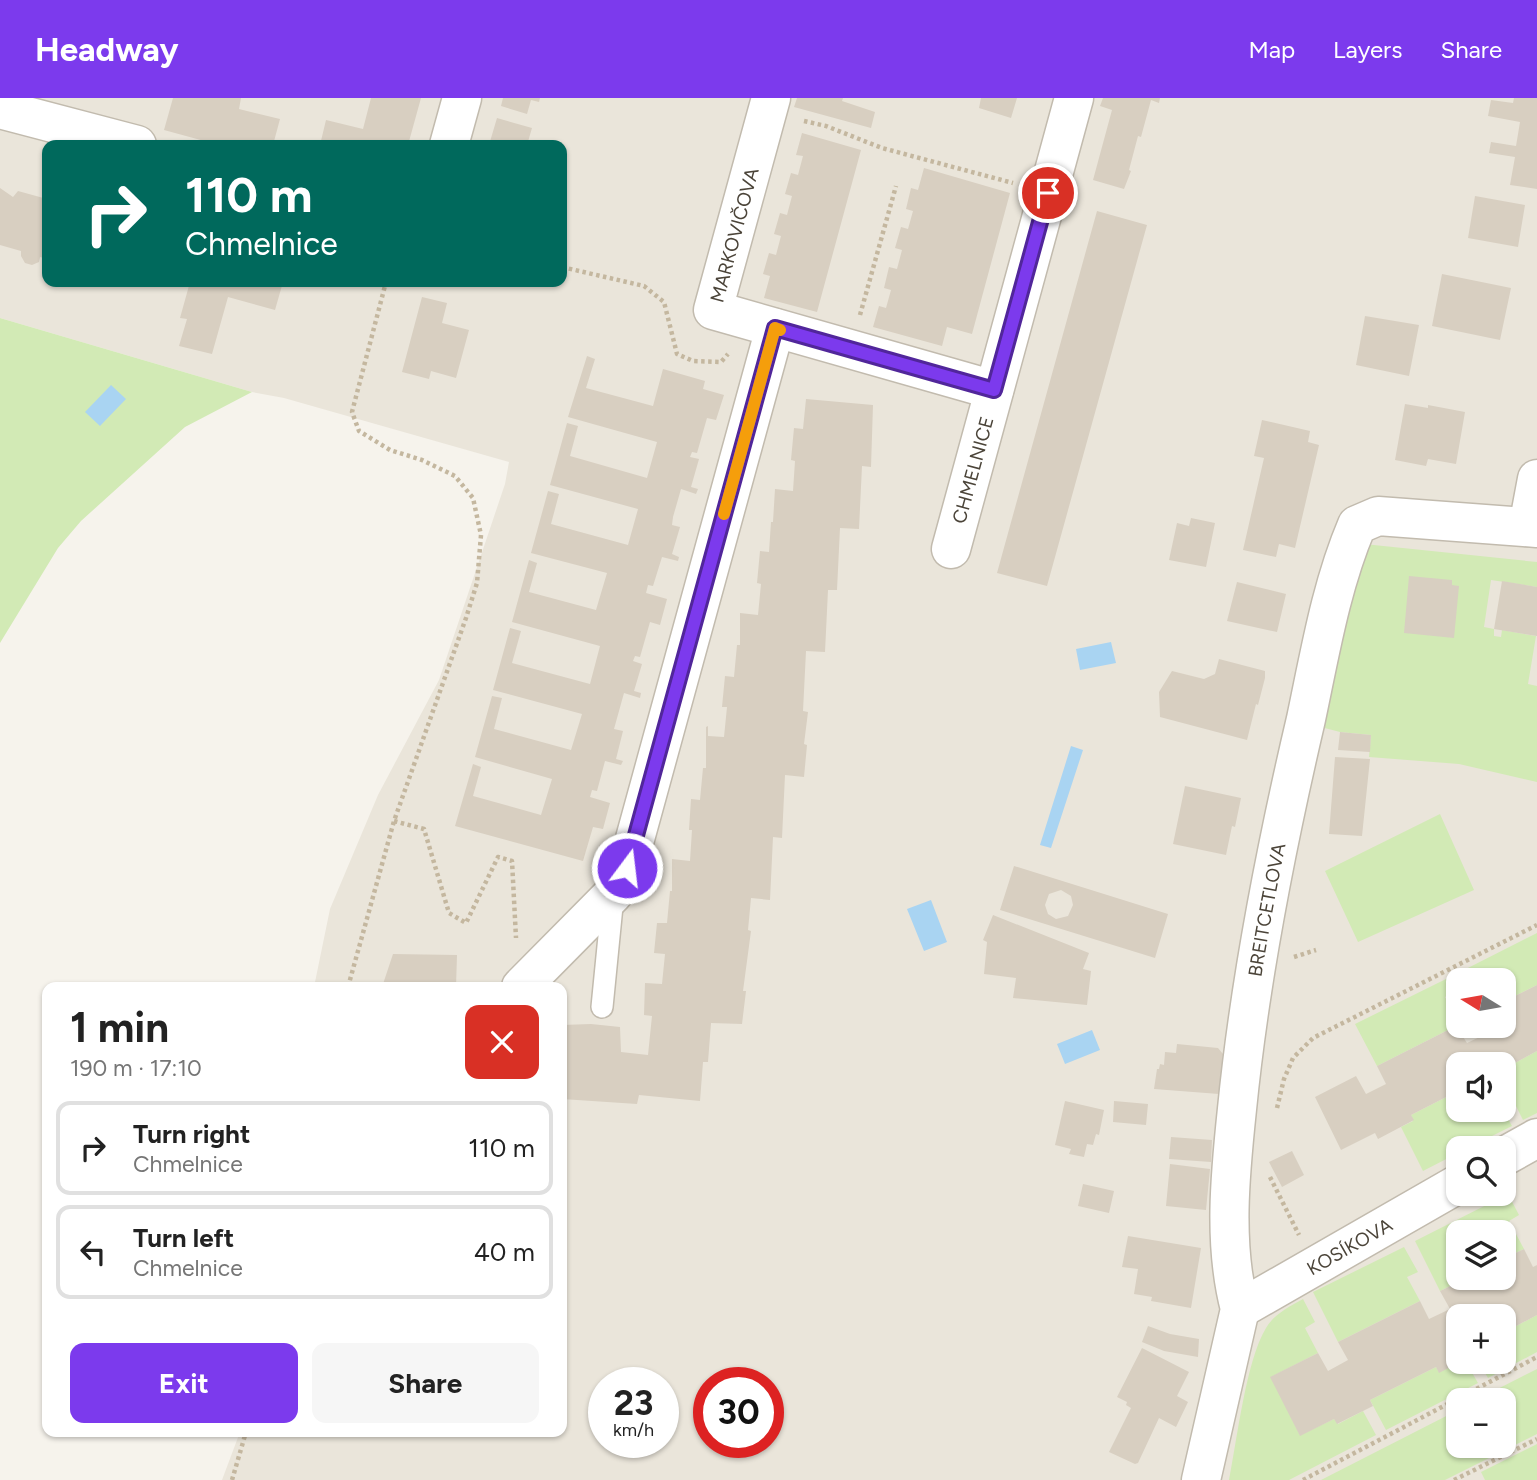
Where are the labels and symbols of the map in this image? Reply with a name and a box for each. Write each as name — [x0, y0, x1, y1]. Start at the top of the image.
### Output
pin — [1018, 163, 1078, 223]
street label: MARKOVIČOVA — [705, 165, 764, 305]
street label: CHMELNICE — [947, 414, 999, 526]
position arrow — [590, 831, 664, 905]
street label: BREITCETLOVA — [1243, 841, 1290, 978]
north arrow — [1446, 968, 1516, 1038]
street label: KOSÍKOVA — [1303, 1213, 1396, 1280]
speed limit sign: 30 — [693, 1367, 784, 1458]

